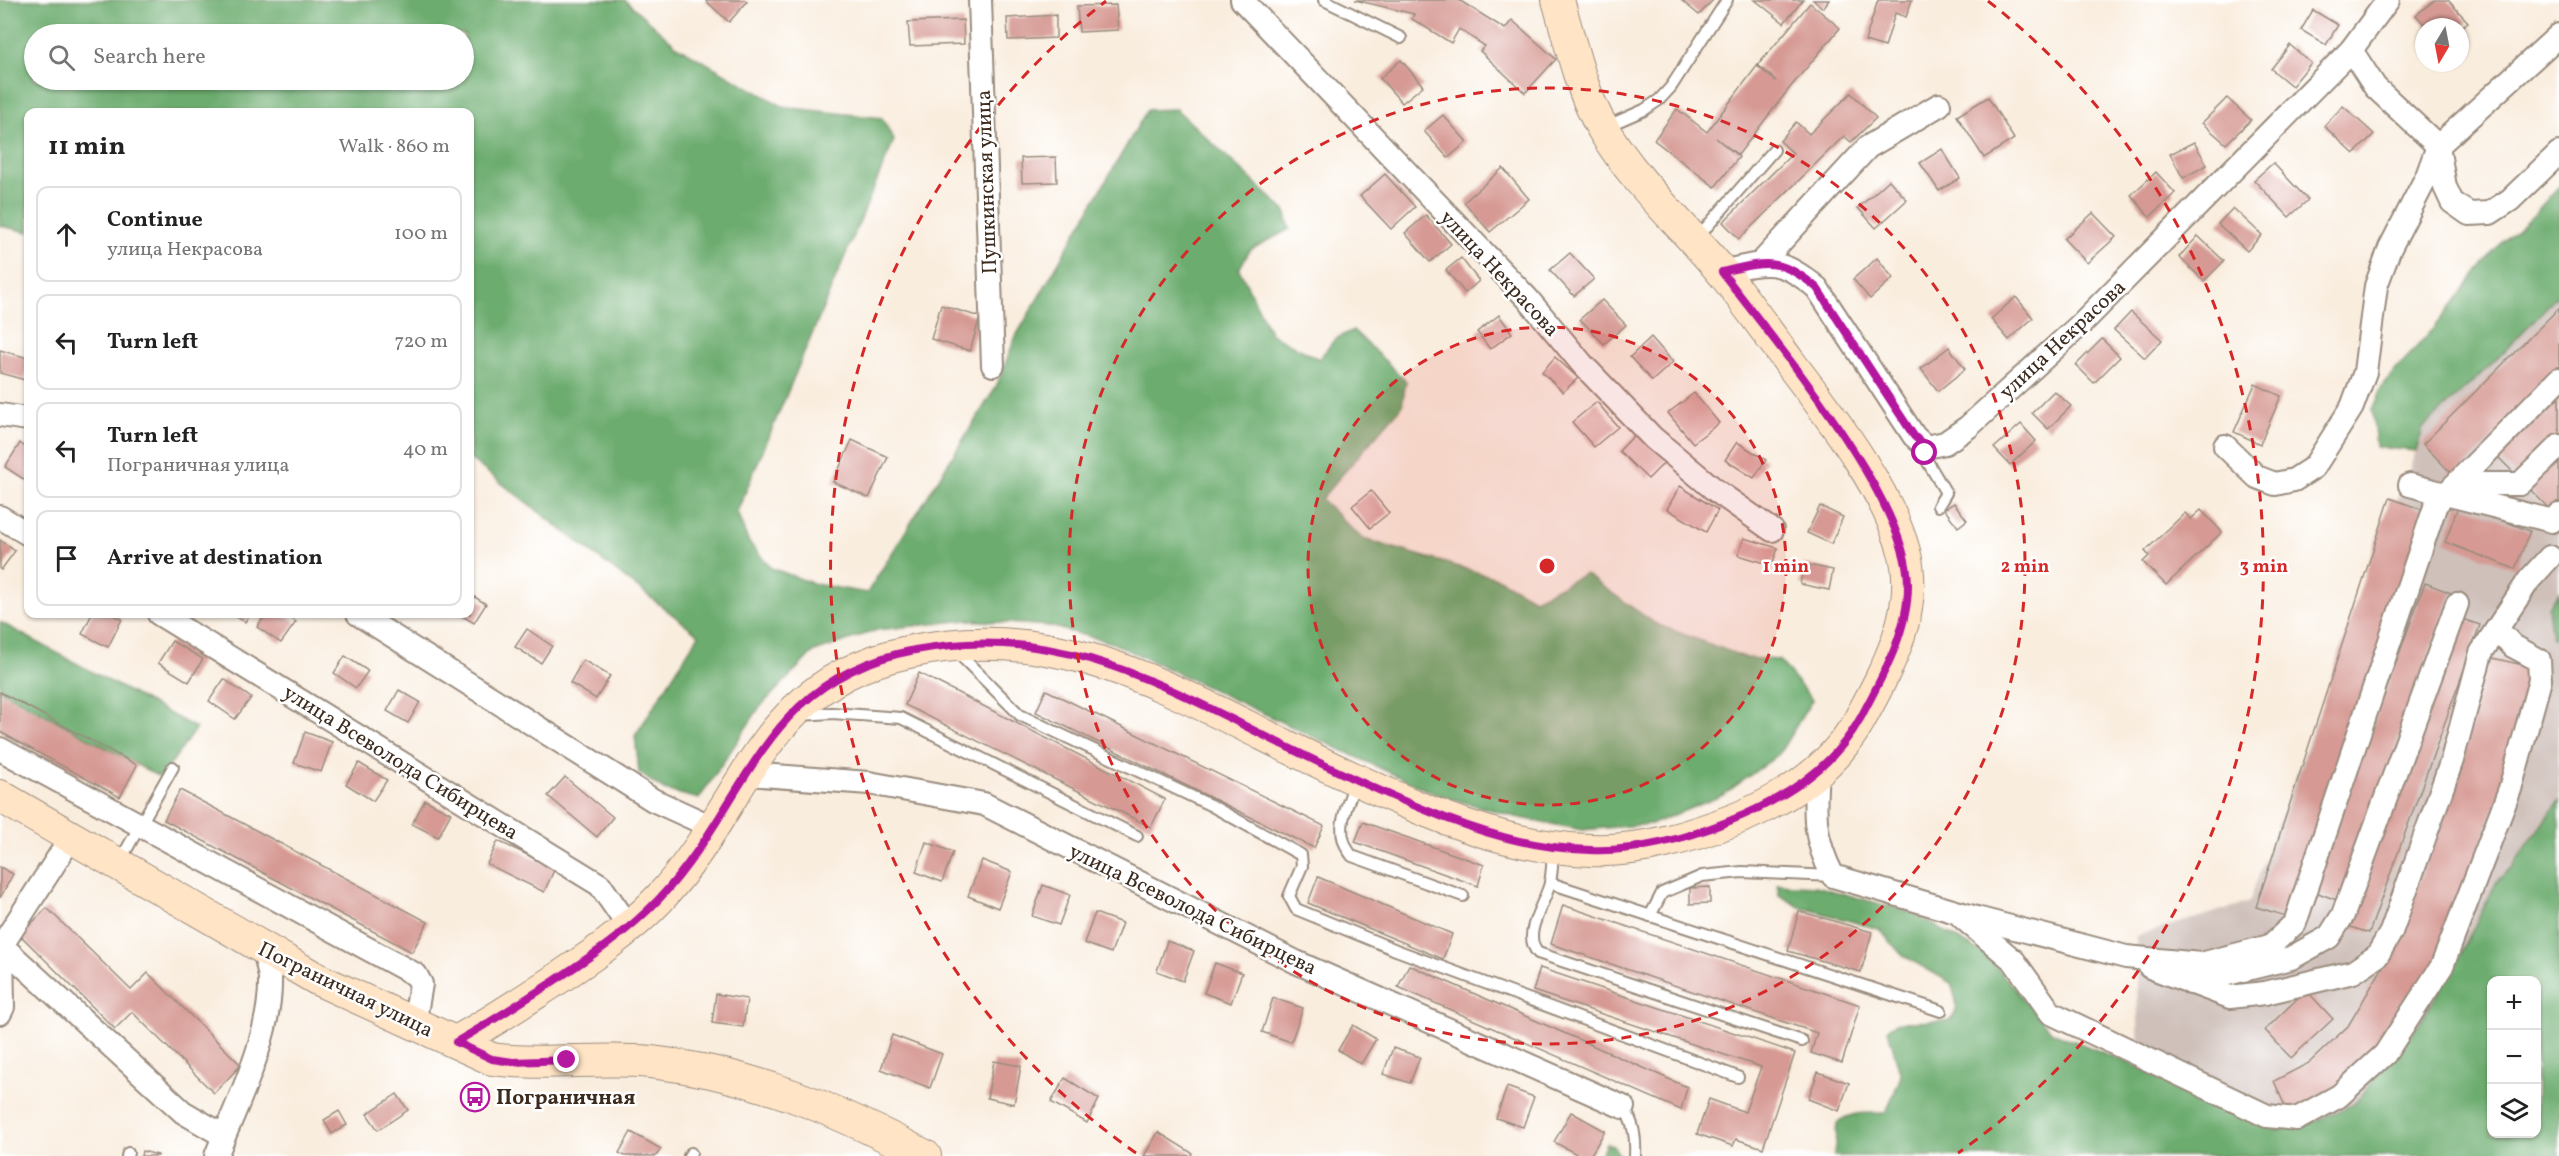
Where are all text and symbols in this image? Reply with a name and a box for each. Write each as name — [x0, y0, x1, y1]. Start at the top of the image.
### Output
north arrow — [2415, 18, 2469, 72]
search box — [24, 24, 474, 90]
icon: search — [45, 41, 78, 74]
text: Search here — [93, 42, 206, 73]
street label: Пушкинская улица — [970, 89, 1005, 275]
text: 11 min — [48, 129, 126, 165]
text: Walk · 860 m — [339, 133, 450, 161]
street label: улица Некрасова — [1432, 204, 1565, 344]
text: Continue — [107, 205, 203, 236]
icon: ahead — [50, 218, 83, 251]
text: 100 m — [394, 220, 448, 248]
text: улица Некрасова — [107, 236, 263, 264]
street label: улица Некрасова — [1993, 274, 2133, 407]
icon: left — [50, 326, 83, 359]
text: Turn left — [107, 327, 198, 358]
text: 720 m — [394, 328, 448, 356]
text: Turn left — [107, 421, 198, 452]
icon: left — [50, 434, 83, 467]
text: 40 m — [403, 436, 448, 464]
route start — [1911, 439, 1937, 465]
text: Пограничная улица — [107, 452, 289, 480]
icon: arrive — [50, 542, 83, 575]
text: Arrive at destination — [107, 543, 323, 574]
text: 1 min — [1763, 555, 1809, 580]
text: 2 min — [2001, 555, 2049, 580]
text: 3 min — [2240, 555, 2288, 580]
centre of rings — [1537, 556, 1557, 576]
street label: улица Всеволода Сибирцева — [277, 679, 523, 848]
street label: улица Всеволода Сибирцева — [1063, 838, 1321, 983]
street label: Пограничная улица — [253, 935, 438, 1045]
map controls — [2487, 976, 2541, 1138]
button: + — [2487, 976, 2541, 1030]
button: − — [2487, 1030, 2541, 1084]
route end — [553, 1046, 579, 1072]
bus stop icon: Пограничная — [459, 1081, 491, 1113]
place label: Пограничная — [496, 1084, 635, 1113]
button: layers — [2487, 1084, 2541, 1138]

